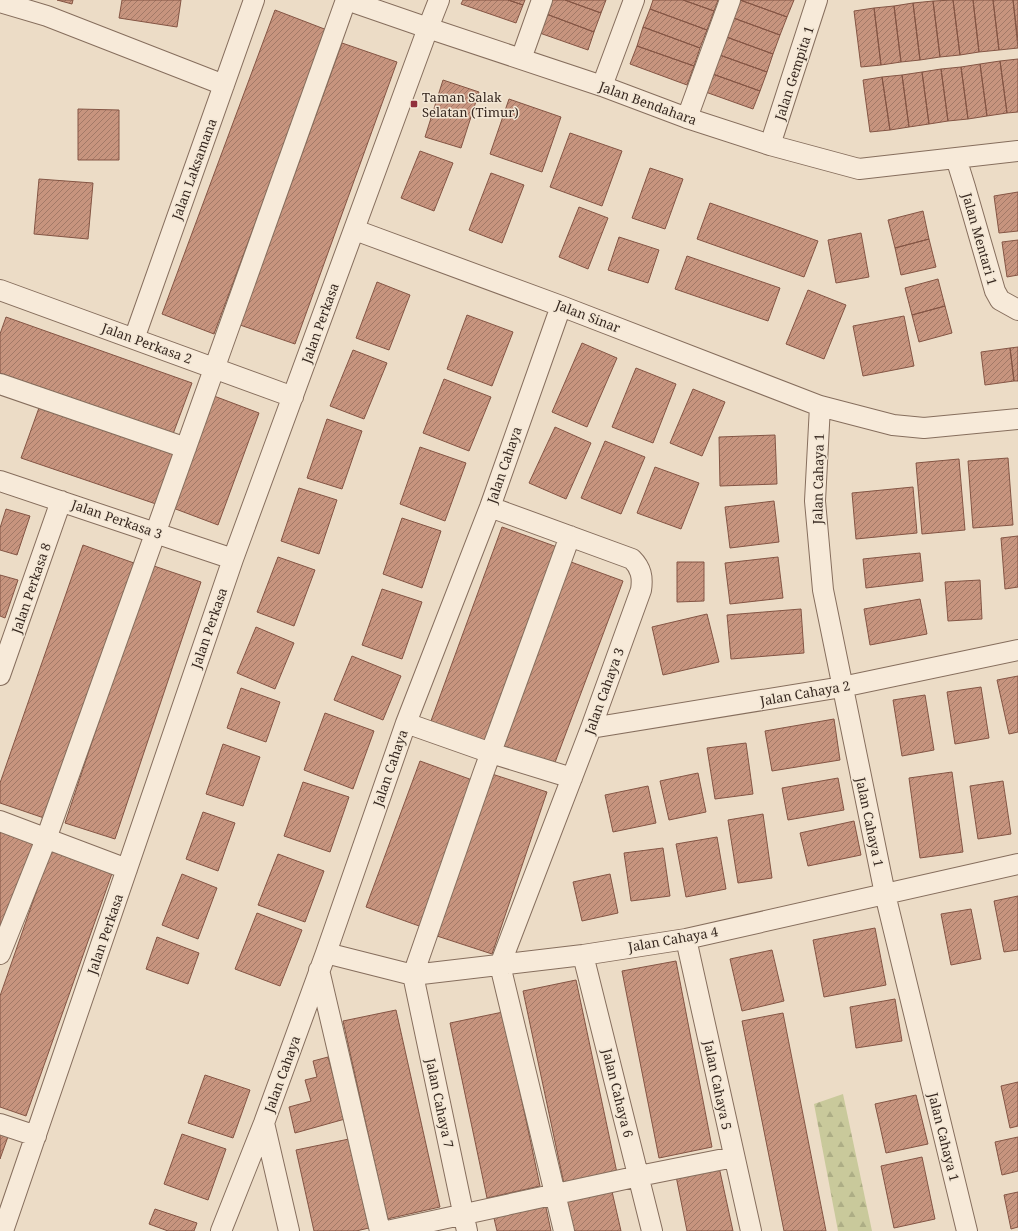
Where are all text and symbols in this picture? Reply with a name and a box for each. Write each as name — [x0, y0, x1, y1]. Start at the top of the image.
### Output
street label: Jalan Gempita 1 — [770, 23, 818, 123]
street label: Jalan Bendahara — [596, 77, 699, 129]
place label: Taman Salak Selatan (Timur) — [422, 88, 519, 121]
marker: Taman Salak Selatan (Timur) — [409, 99, 419, 109]
street label: Jalan Laksamana — [167, 116, 221, 223]
street label: Jalan Mentari 1 — [958, 190, 1002, 287]
street label: Jalan Perkasa — [297, 280, 343, 367]
street label: Jalan Sinar — [552, 295, 623, 337]
street label: Jalan Perkasa 2 — [98, 318, 195, 368]
street label: Jalan Cahaya — [482, 424, 526, 507]
street label: Jalan Cahaya 1 — [808, 433, 828, 526]
street label: Jalan Perkasa 3 — [68, 495, 165, 543]
street label: Jalan Perkasa 8 — [7, 540, 55, 637]
street label: Jalan Perkasa — [186, 585, 231, 672]
street label: Jalan Cahaya 3 — [580, 645, 628, 738]
street label: Jalan Cahaya 2 — [758, 676, 851, 710]
street label: Jalan Cahaya — [368, 727, 412, 810]
street label: Jalan Cahaya 1 — [852, 775, 888, 868]
street label: Jalan Perkasa — [82, 891, 127, 978]
street label: Jalan Cahaya 4 — [626, 922, 720, 956]
street label: Jalan Cahaya — [259, 1033, 304, 1116]
street label: Jalan Cahaya 5 — [700, 1038, 736, 1131]
street label: Jalan Cahaya 6 — [598, 1046, 638, 1139]
street label: Jalan Cahaya 7 — [422, 1056, 458, 1149]
street label: Jalan Cahaya 1 — [924, 1090, 964, 1183]

